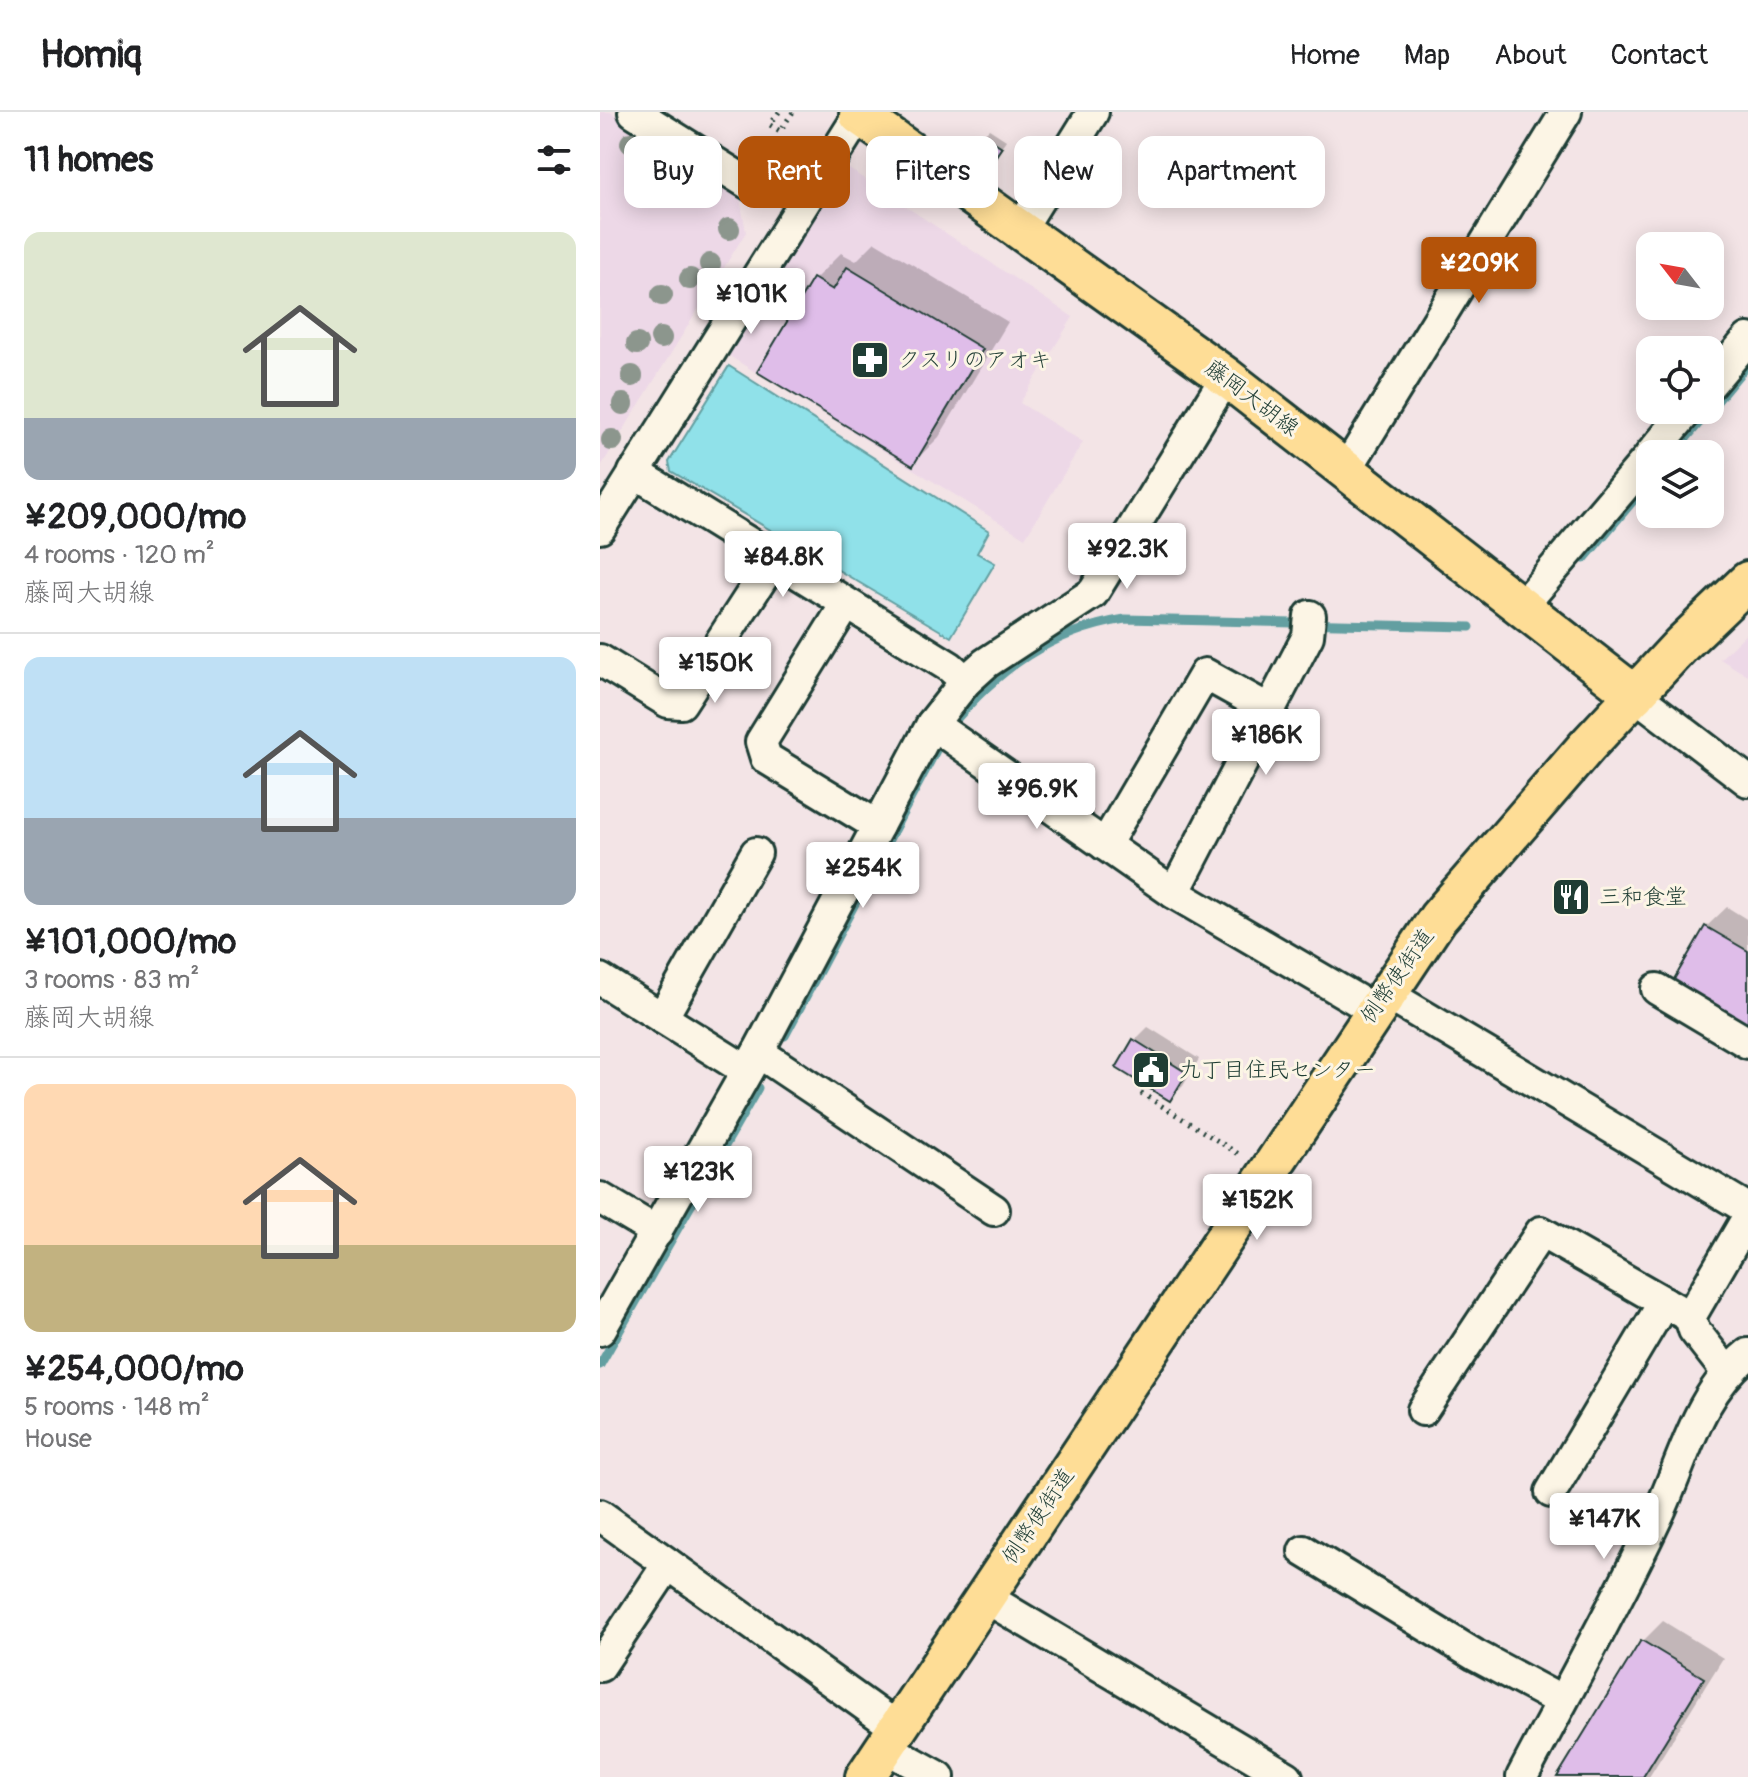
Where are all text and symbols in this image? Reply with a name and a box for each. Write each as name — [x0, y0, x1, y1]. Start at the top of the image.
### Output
text: Homiq — [40, 31, 142, 79]
text: Home — [1289, 38, 1360, 73]
text: Map — [1404, 38, 1450, 73]
text: About — [1494, 38, 1567, 73]
text: Contact — [1611, 38, 1708, 73]
chip: Buy — [624, 136, 722, 208]
chip: Rent — [738, 136, 850, 208]
chip: Filters — [866, 136, 998, 208]
chip: New — [1014, 136, 1122, 208]
chip: Apartment — [1138, 136, 1325, 208]
icon: filters — [532, 138, 576, 182]
text: 11 homes — [24, 139, 153, 182]
north arrow — [1636, 232, 1724, 320]
map controls — [1636, 232, 1724, 528]
pin: ¥209K — [1423, 237, 1535, 305]
text: ¥209K — [1439, 247, 1519, 279]
pin: ¥101K — [695, 268, 807, 336]
text: ¥101K — [715, 278, 787, 310]
icon: home — [228, 284, 372, 428]
button: locate — [1636, 336, 1724, 424]
pharmacy icon: クスリのアオキ — [849, 339, 891, 381]
place label: クスリのアオキ — [898, 346, 1052, 374]
street label: 藤岡大胡線 — [1200, 354, 1304, 442]
button: layers — [1636, 440, 1724, 528]
text: ¥209,000/mo — [24, 496, 246, 539]
pin: ¥92.3K — [1062, 523, 1192, 591]
pin: ¥84.8K — [718, 531, 848, 599]
text: ¥92.3K — [1086, 533, 1168, 565]
text: 4 rooms · 120 m² — [24, 539, 215, 571]
text: ¥84.8K — [743, 541, 823, 573]
text: 藤岡大胡線 — [24, 577, 154, 609]
pin: ¥150K — [659, 637, 771, 705]
text: ¥150K — [677, 647, 753, 679]
icon: home — [228, 709, 372, 853]
pin: ¥186K — [1210, 709, 1322, 777]
text: ¥186K — [1230, 719, 1302, 751]
pin: ¥96.9K — [972, 763, 1102, 831]
text: ¥96.9K — [996, 773, 1078, 805]
pin: ¥254K — [807, 842, 919, 910]
text: ¥254K — [824, 852, 902, 884]
restaurant icon: 三和食堂 — [1550, 876, 1592, 918]
place label: 三和食堂 — [1599, 883, 1687, 911]
text: ¥101,000/mo — [24, 921, 236, 964]
street label: 例幣使街道 — [1354, 923, 1440, 1029]
text: 3 rooms · 83 m² — [24, 964, 199, 996]
text: 藤岡大胡線 — [24, 1002, 154, 1034]
public building icon: 九丁目住民センター — [1130, 1049, 1172, 1091]
place label: 九丁目住民センター — [1179, 1056, 1376, 1084]
icon: home — [228, 1136, 372, 1280]
pin: ¥123K — [642, 1146, 754, 1214]
text: ¥123K — [662, 1156, 734, 1188]
pin: ¥152K — [1201, 1174, 1313, 1242]
text: ¥152K — [1221, 1184, 1293, 1216]
text: ¥254,000/mo — [24, 1348, 244, 1391]
text: 5 rooms · 148 m² — [24, 1391, 210, 1423]
text: House — [24, 1423, 92, 1455]
street label: 例幣使街道 — [996, 1463, 1080, 1569]
pin: ¥147K — [1548, 1493, 1660, 1561]
text: ¥147K — [1568, 1503, 1640, 1535]

